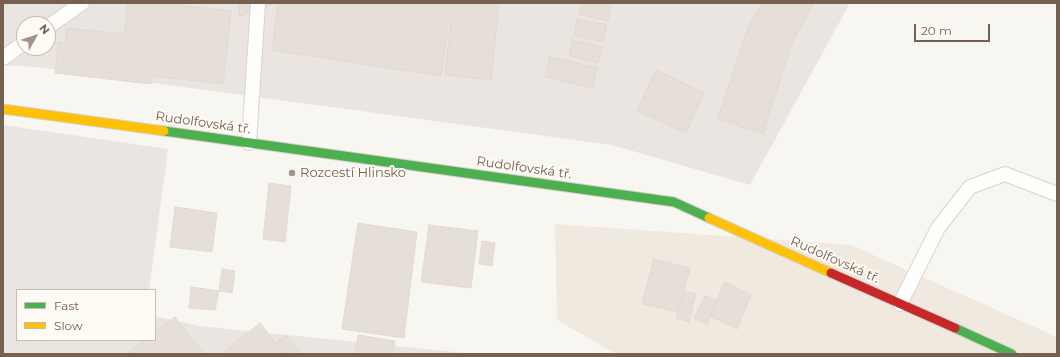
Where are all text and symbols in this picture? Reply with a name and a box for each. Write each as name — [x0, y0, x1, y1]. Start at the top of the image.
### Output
north arrow — [16, 16, 56, 56]
scale bar — [916, 16, 992, 42]
text: N — [36, 21, 53, 37]
text: 20 m — [921, 23, 952, 38]
street label: Rudolfovská tř. — [154, 109, 252, 137]
street label: Rudolfovská tř. — [475, 154, 573, 182]
place label: Rozcestí Hlinsko — [300, 165, 406, 181]
marker: Rozcestí Hlinsko — [287, 168, 297, 178]
street label: Rudolfovská tř. — [788, 233, 882, 287]
legend — [16, 289, 156, 341]
text: Fast — [54, 298, 79, 313]
text: Slow — [54, 318, 83, 333]

